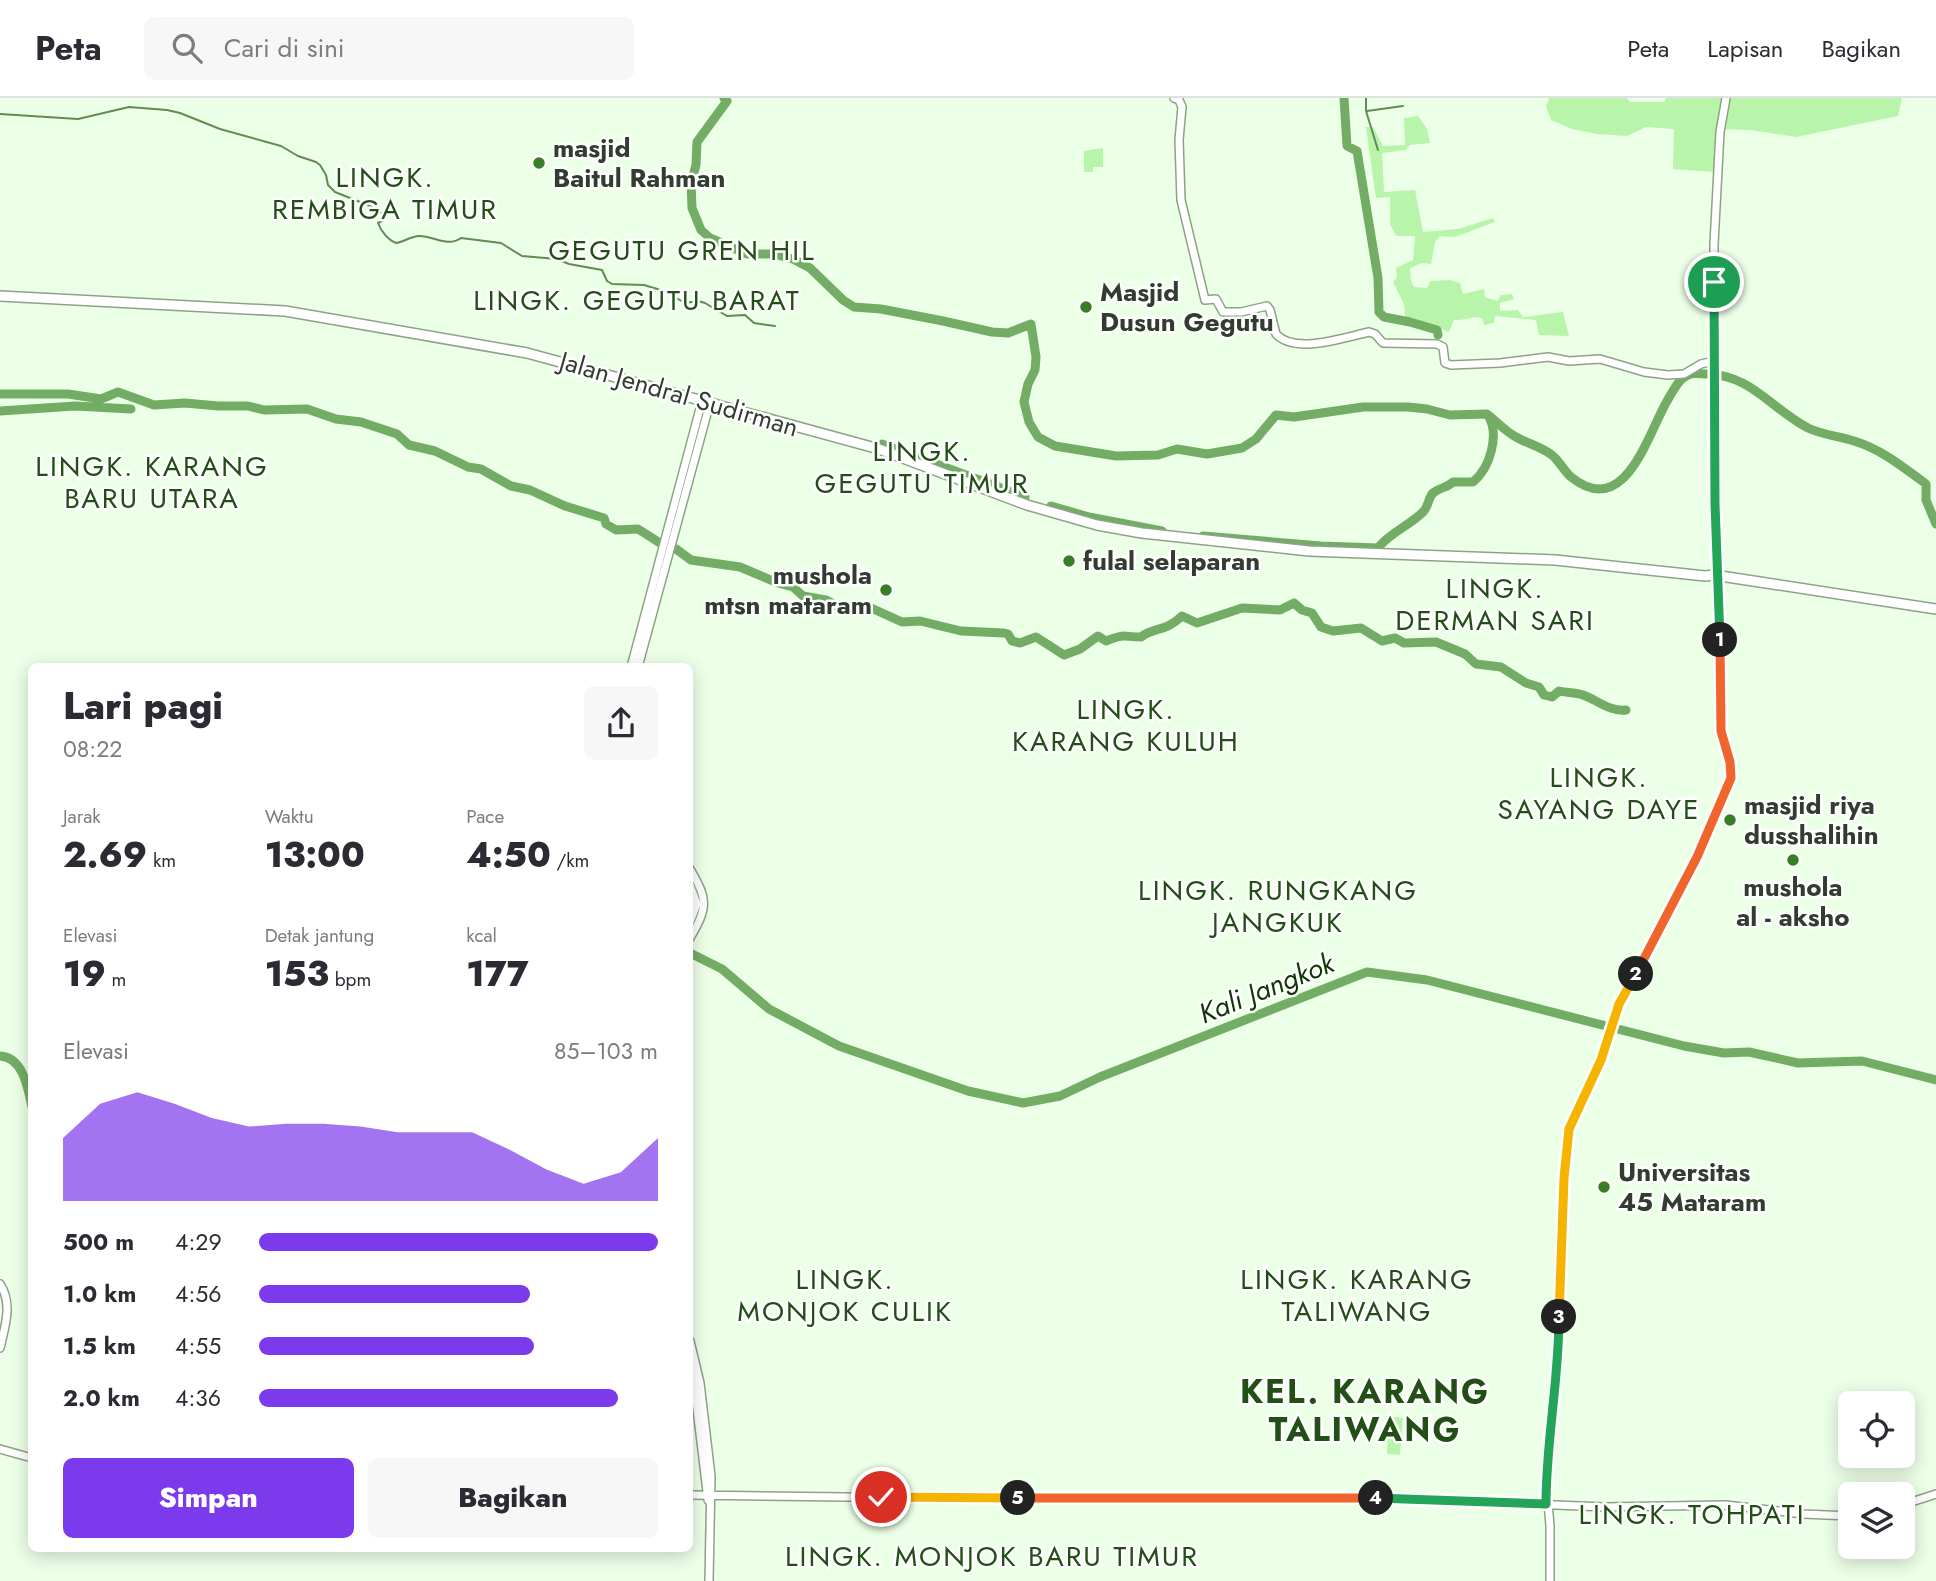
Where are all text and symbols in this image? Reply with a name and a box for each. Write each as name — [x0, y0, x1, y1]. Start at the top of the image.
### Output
search box — [144, 17, 634, 80]
text: Peta — [35, 25, 102, 72]
icon: search — [168, 29, 206, 67]
text: Cari di sini — [224, 29, 345, 67]
text: Peta — [1627, 31, 1669, 66]
text: Lapisan — [1707, 31, 1783, 66]
text: Bagikan — [1821, 31, 1901, 66]
place label: masjid Baitul Rahman — [553, 129, 725, 197]
marker: masjid Baitul Rahman — [531, 155, 547, 171]
district label: LINGK. REMBIGA TIMUR — [272, 157, 498, 230]
district label: GEGUTU GREN HIL — [548, 230, 816, 271]
pin — [1684, 252, 1744, 312]
icon: arrive — [1695, 263, 1733, 301]
place label: Masjid Dusun Gegutu — [1100, 273, 1274, 341]
district label: LINGK. GEGUTU BARAT — [473, 280, 801, 321]
marker: Masjid Dusun Gegutu — [1078, 299, 1094, 315]
street label: Jalan Jendral Sudirman — [552, 341, 803, 446]
district label: LINGK. GEGUTU TIMUR — [814, 431, 1030, 504]
district label: LINGK. KARANG BARU UTARA — [35, 446, 269, 519]
place label: fulal selaparan — [1083, 542, 1260, 580]
marker: fulal selaparan — [1061, 553, 1077, 569]
place label: mushola mtsn mataram — [704, 556, 872, 624]
district label: LINGK. DERMAN SARI — [1395, 568, 1595, 641]
marker: mushola mtsn mataram — [878, 582, 894, 598]
pin: 1 — [1702, 622, 1738, 658]
text: 1 — [1715, 626, 1724, 653]
text: Lari pagi — [63, 678, 223, 733]
button: share — [584, 686, 658, 760]
district label: LINGK. KARANG KULUH — [1012, 689, 1240, 762]
text: 08:22 — [63, 732, 122, 766]
district label: LINGK. SAYANG DAYE — [1498, 757, 1700, 830]
place label: masjid riya dusshalihin — [1744, 786, 1879, 854]
text: Jarak — [63, 803, 101, 830]
text: Waktu — [265, 803, 314, 830]
text: Pace — [466, 803, 504, 830]
marker: masjid riya dusshalihin — [1722, 812, 1738, 828]
text: 2.69 — [63, 830, 147, 880]
text: 13:00 — [265, 830, 365, 880]
text: 4:50 — [466, 830, 551, 880]
text: km — [147, 847, 176, 874]
text: /km — [551, 847, 589, 874]
marker: mushola al - aksho — [1785, 852, 1801, 868]
place label: mushola al - aksho — [1736, 868, 1850, 936]
district label: LINGK. RUNGKANG JANGKUK — [1138, 870, 1418, 943]
text: Elevasi — [63, 922, 117, 949]
text: Detak jantung — [265, 922, 374, 949]
text: kcal — [466, 922, 497, 949]
water label: Kali Jangkok — [1192, 942, 1341, 1034]
text: 19 — [63, 949, 106, 999]
text: 153 — [265, 949, 329, 999]
text: 177 — [466, 949, 529, 999]
pin: 2 — [1618, 956, 1654, 992]
text: 2 — [1629, 960, 1642, 987]
text: m — [106, 966, 126, 993]
text: bpm — [329, 966, 371, 993]
text: Elevasi — [63, 1034, 129, 1068]
text: 85–103 m — [554, 1034, 658, 1068]
place label: Universitas 45 Mataram — [1618, 1153, 1766, 1221]
marker: Universitas 45 Mataram — [1596, 1179, 1612, 1195]
text: 500 m — [63, 1225, 134, 1259]
text: 4:29 — [175, 1225, 222, 1259]
district label: LINGK. MONJOK CULIK — [737, 1259, 953, 1332]
district label: LINGK. KARANG TALIWANG — [1240, 1259, 1474, 1332]
text: 1.0 km — [63, 1277, 136, 1311]
text: 4:56 — [175, 1277, 222, 1311]
pin: 3 — [1542, 1300, 1576, 1334]
text: 3 — [1553, 1303, 1564, 1330]
text: 1.5 km — [63, 1329, 136, 1363]
text: 4:55 — [175, 1329, 221, 1363]
district label: KEL. KARANG TALIWANG — [1240, 1368, 1490, 1453]
text: 2.0 km — [63, 1381, 140, 1415]
text: 4:36 — [175, 1381, 221, 1415]
map controls — [1838, 1391, 1915, 1559]
button: locate — [1838, 1391, 1915, 1468]
button: Simpan — [63, 1458, 354, 1538]
button: Bagikan — [368, 1458, 658, 1538]
pin — [851, 1467, 911, 1527]
icon: check — [862, 1478, 900, 1516]
pin: 5 — [1000, 1480, 1036, 1516]
pin: 4 — [1358, 1480, 1394, 1516]
button: layers — [1838, 1482, 1915, 1559]
text: 5 — [1011, 1484, 1024, 1511]
text: 4 — [1369, 1484, 1382, 1511]
district label: LINGK. TOHPATI — [1578, 1494, 1806, 1535]
district label: LINGK. MONJOK BARU TIMUR — [785, 1536, 1199, 1577]

